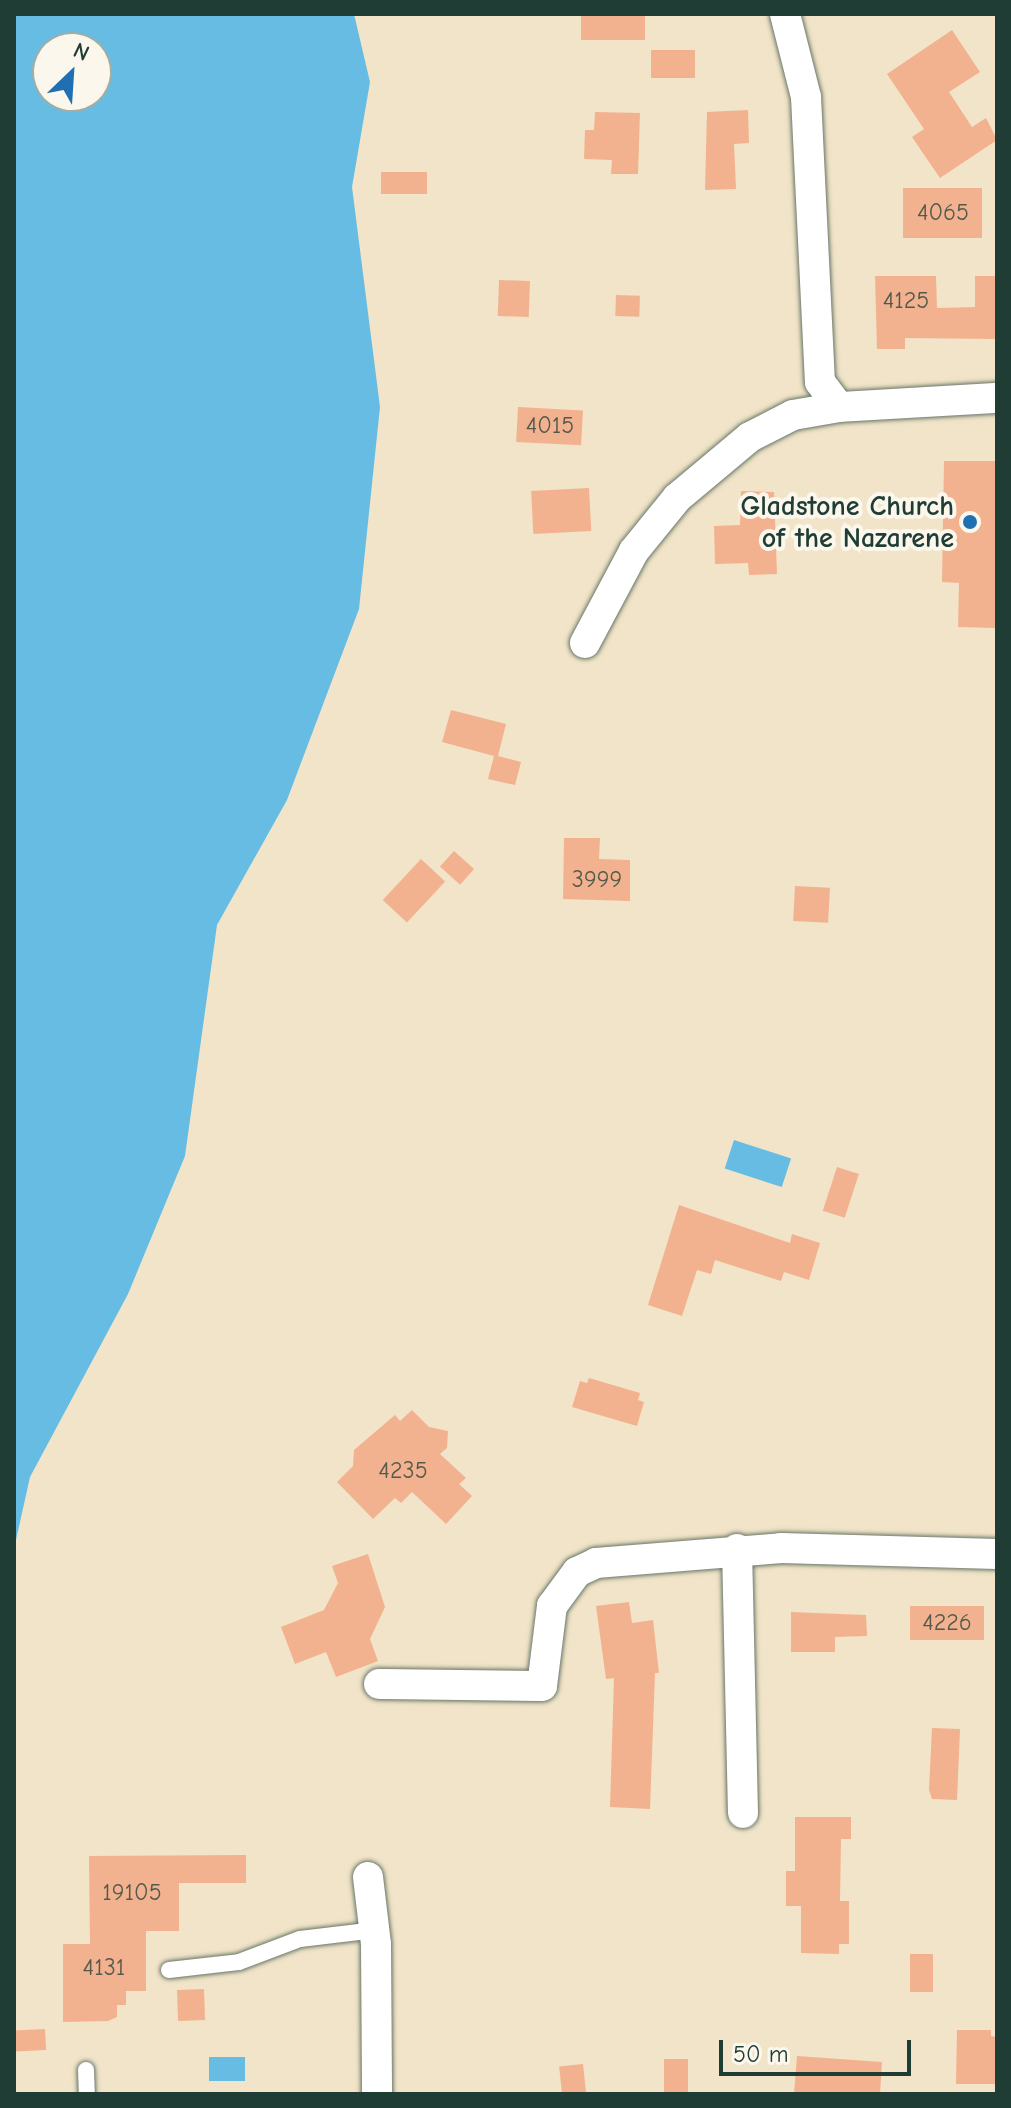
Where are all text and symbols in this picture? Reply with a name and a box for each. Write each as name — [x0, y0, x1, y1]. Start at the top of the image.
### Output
north arrow — [32, 32, 112, 112]
text: N — [69, 37, 93, 67]
house number: 4065 — [917, 199, 969, 227]
house number: 4125 — [883, 287, 929, 315]
house number: 4015 — [526, 412, 574, 440]
place label: Gladstone Church of the Nazarene — [740, 489, 954, 555]
marker: Gladstone Church of the Nazarene — [961, 513, 979, 531]
house number: 3999 — [572, 866, 622, 894]
house number: 4235 — [378, 1457, 428, 1485]
house number: 4226 — [922, 1609, 972, 1637]
house number: 19105 — [102, 1879, 162, 1907]
house number: 4131 — [83, 1954, 125, 1982]
scale bar — [723, 2024, 915, 2074]
text: 50 m — [733, 2040, 789, 2068]

